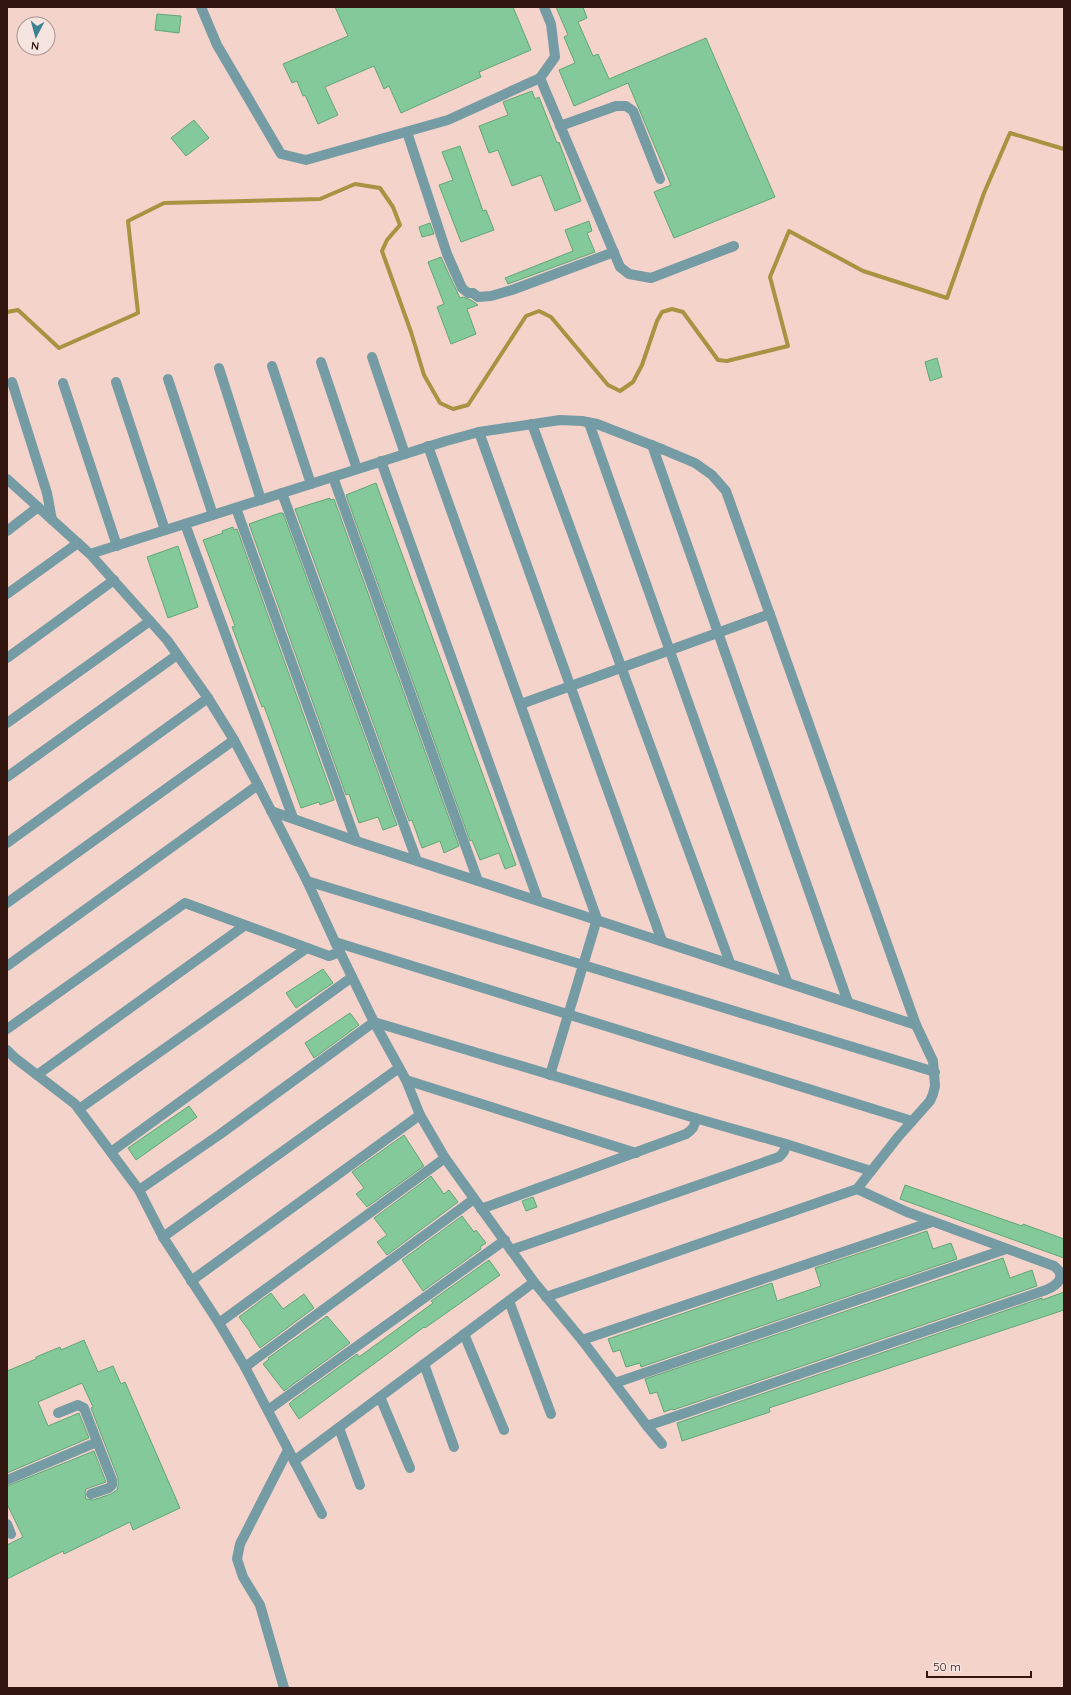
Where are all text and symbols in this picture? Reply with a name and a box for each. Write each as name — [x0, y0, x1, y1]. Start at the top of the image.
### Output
north arrow — [16, 16, 56, 56]
text: N — [30, 39, 40, 53]
scale bar — [927, 1653, 1031, 1679]
text: 50 m — [933, 1659, 961, 1674]

